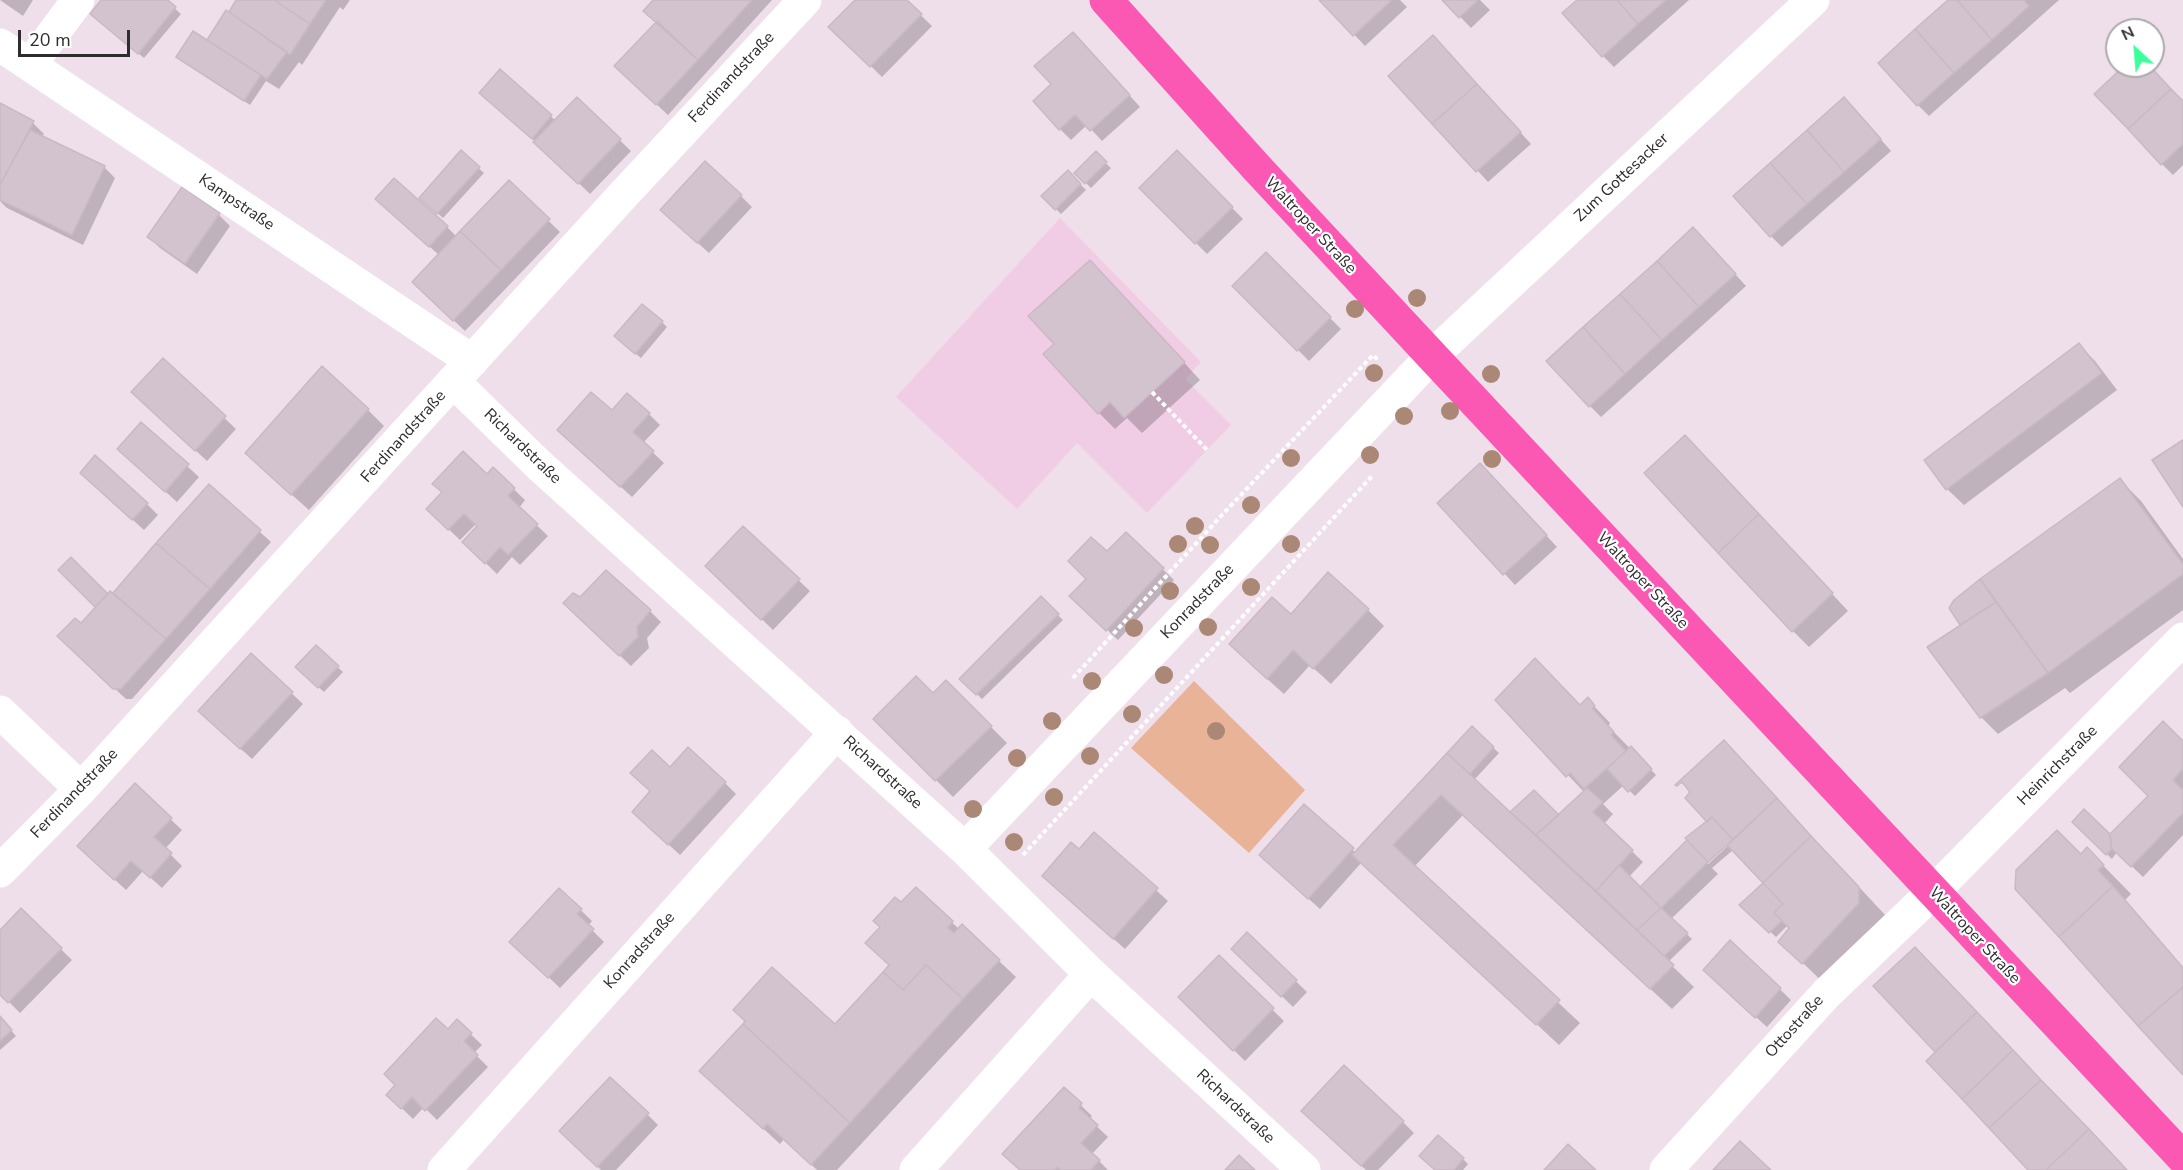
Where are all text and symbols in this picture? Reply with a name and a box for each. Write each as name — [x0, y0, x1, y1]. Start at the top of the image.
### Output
scale bar — [21, 18, 134, 56]
north arrow — [2105, 18, 2165, 78]
text: N — [2118, 21, 2138, 46]
text: 20 m — [29, 28, 71, 52]
street label: Ferdinandstraße — [685, 29, 779, 127]
street label: Zum Gottesacker — [1571, 130, 1673, 226]
street label: Kampstraße — [194, 171, 278, 235]
street label: Waltroper Straße — [1260, 174, 1360, 278]
street label: Ferdinandstraße — [358, 387, 450, 487]
street label: Richardstraße — [479, 405, 565, 489]
street label: Waltroper Straße — [1592, 529, 1692, 633]
street label: Konradstraße — [1157, 560, 1239, 644]
street label: Heinrichstraße — [2014, 722, 2102, 810]
street label: Richardstraße — [838, 732, 926, 814]
street label: Ferdinandstraße — [27, 745, 123, 843]
street label: Waltroper Straße — [1924, 884, 2024, 988]
street label: Konradstraße — [600, 909, 680, 993]
street label: Ottostraße — [1762, 992, 1828, 1062]
street label: Richardstraße — [1192, 1066, 1278, 1148]

